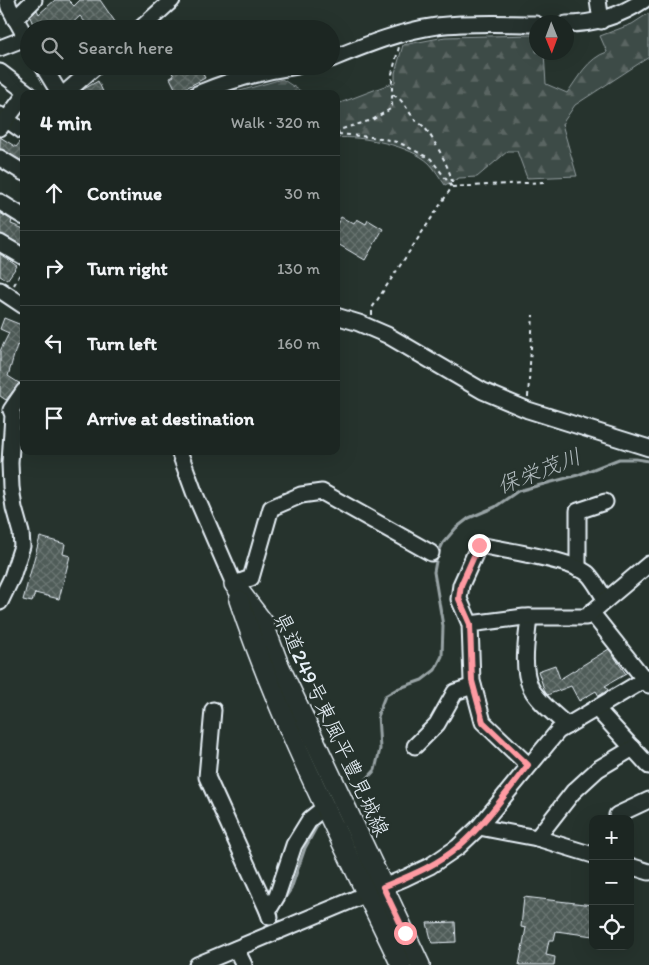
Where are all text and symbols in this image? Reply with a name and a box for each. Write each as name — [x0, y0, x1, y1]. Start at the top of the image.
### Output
north arrow — [529, 15, 574, 60]
search box — [20, 20, 340, 75]
icon: search — [38, 34, 66, 62]
text: Search here — [78, 36, 173, 59]
text: 4 min — [40, 110, 92, 135]
text: Walk · 320 m — [231, 113, 320, 132]
icon: ahead — [40, 179, 68, 207]
text: Continue — [87, 182, 162, 205]
text: 30 m — [284, 184, 320, 203]
icon: right — [40, 254, 68, 282]
text: Turn right — [87, 257, 168, 280]
text: 130 m — [277, 259, 320, 278]
icon: left — [40, 329, 68, 357]
text: Turn left — [87, 332, 157, 355]
text: 160 m — [277, 334, 320, 353]
icon: arrive — [40, 404, 68, 432]
text: Arrive at destination — [87, 407, 254, 430]
water label: 保栄茂川 — [493, 443, 585, 499]
route end — [468, 534, 491, 557]
street label: 県道249号東風平豊見城線 — [269, 608, 395, 840]
map controls — [589, 815, 634, 950]
button: + — [589, 815, 634, 860]
button: − — [589, 860, 634, 905]
button: locate — [589, 905, 634, 950]
route start — [394, 922, 417, 945]

